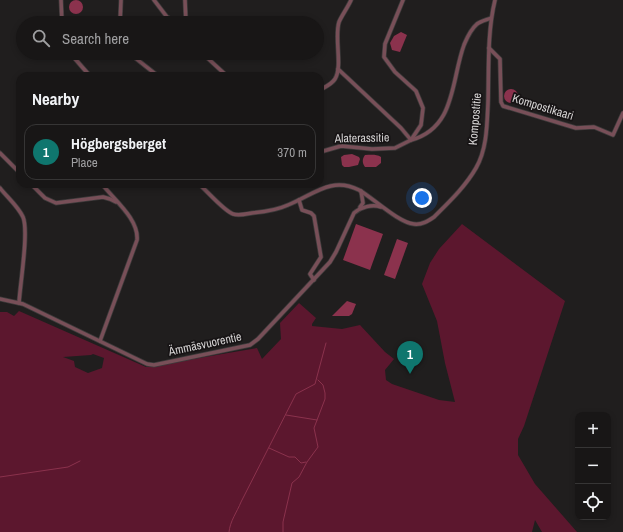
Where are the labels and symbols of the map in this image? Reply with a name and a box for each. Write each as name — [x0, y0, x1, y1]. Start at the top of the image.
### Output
street label: Kompostikaari — [510, 90, 576, 124]
street label: Kompostitie — [465, 92, 485, 146]
street label: Alaterassitie — [334, 130, 389, 146]
your location — [412, 188, 432, 208]
street label: Ämmäsvuorentie — [166, 328, 243, 360]
pin: 1 — [397, 341, 423, 374]

